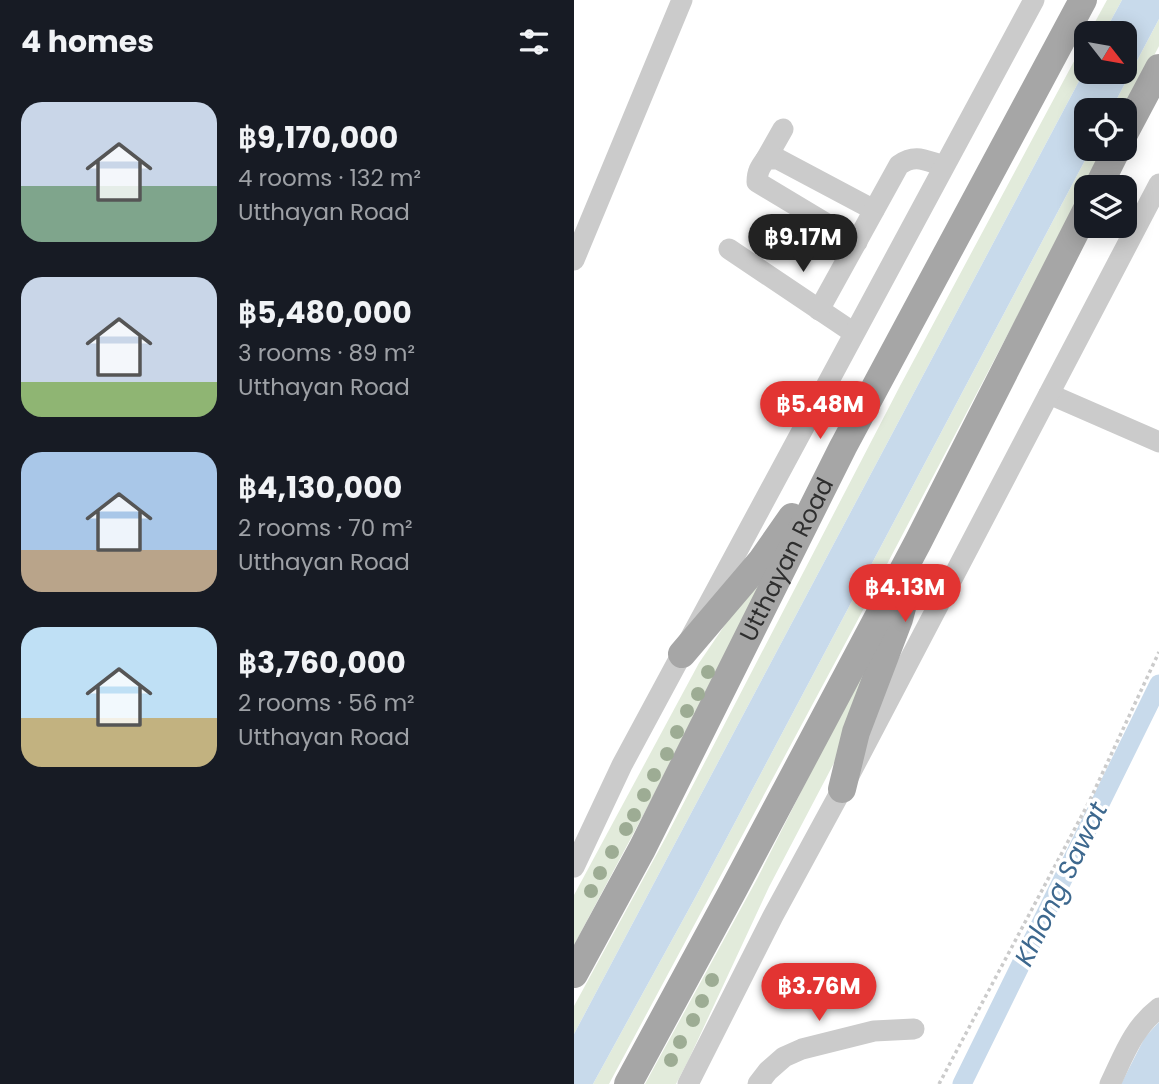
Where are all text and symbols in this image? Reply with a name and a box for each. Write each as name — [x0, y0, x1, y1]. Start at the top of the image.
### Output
text: 4 homes — [21, 20, 154, 63]
north arrow — [1074, 21, 1138, 84]
map controls — [1074, 21, 1137, 238]
icon: filters — [515, 23, 553, 61]
button: locate — [1074, 98, 1137, 161]
text: ฿9,170,000 — [238, 116, 398, 159]
icon: home — [77, 130, 161, 214]
text: 4 rooms · 132 m² — [238, 162, 421, 194]
button: layers — [1074, 175, 1137, 238]
text: Utthayan Road — [238, 196, 410, 228]
pin: ฿9.17M — [746, 215, 860, 274]
text: ฿9.17M — [764, 221, 842, 253]
text: ฿5,480,000 — [238, 291, 412, 334]
icon: home — [77, 305, 161, 389]
text: 3 rooms · 89 m² — [238, 337, 415, 369]
text: Utthayan Road — [238, 371, 410, 403]
pin: ฿5.48M — [763, 382, 877, 441]
text: ฿5.48M — [776, 388, 864, 420]
text: ฿4,130,000 — [238, 466, 402, 509]
street label: Utthayan Road — [731, 472, 841, 647]
icon: home — [77, 480, 161, 564]
text: 2 rooms · 70 m² — [238, 512, 413, 544]
text: Utthayan Road — [238, 546, 410, 578]
pin: ฿4.13M — [848, 564, 962, 624]
text: ฿4.13M — [865, 571, 945, 603]
text: ฿3,760,000 — [238, 641, 406, 684]
icon: home — [77, 655, 161, 739]
text: 2 rooms · 56 m² — [238, 687, 415, 719]
text: Utthayan Road — [238, 721, 410, 753]
water label: Khlong Sawat — [1006, 796, 1116, 972]
pin: ฿3.76M — [762, 964, 876, 1023]
text: ฿3.76M — [777, 970, 861, 1002]

